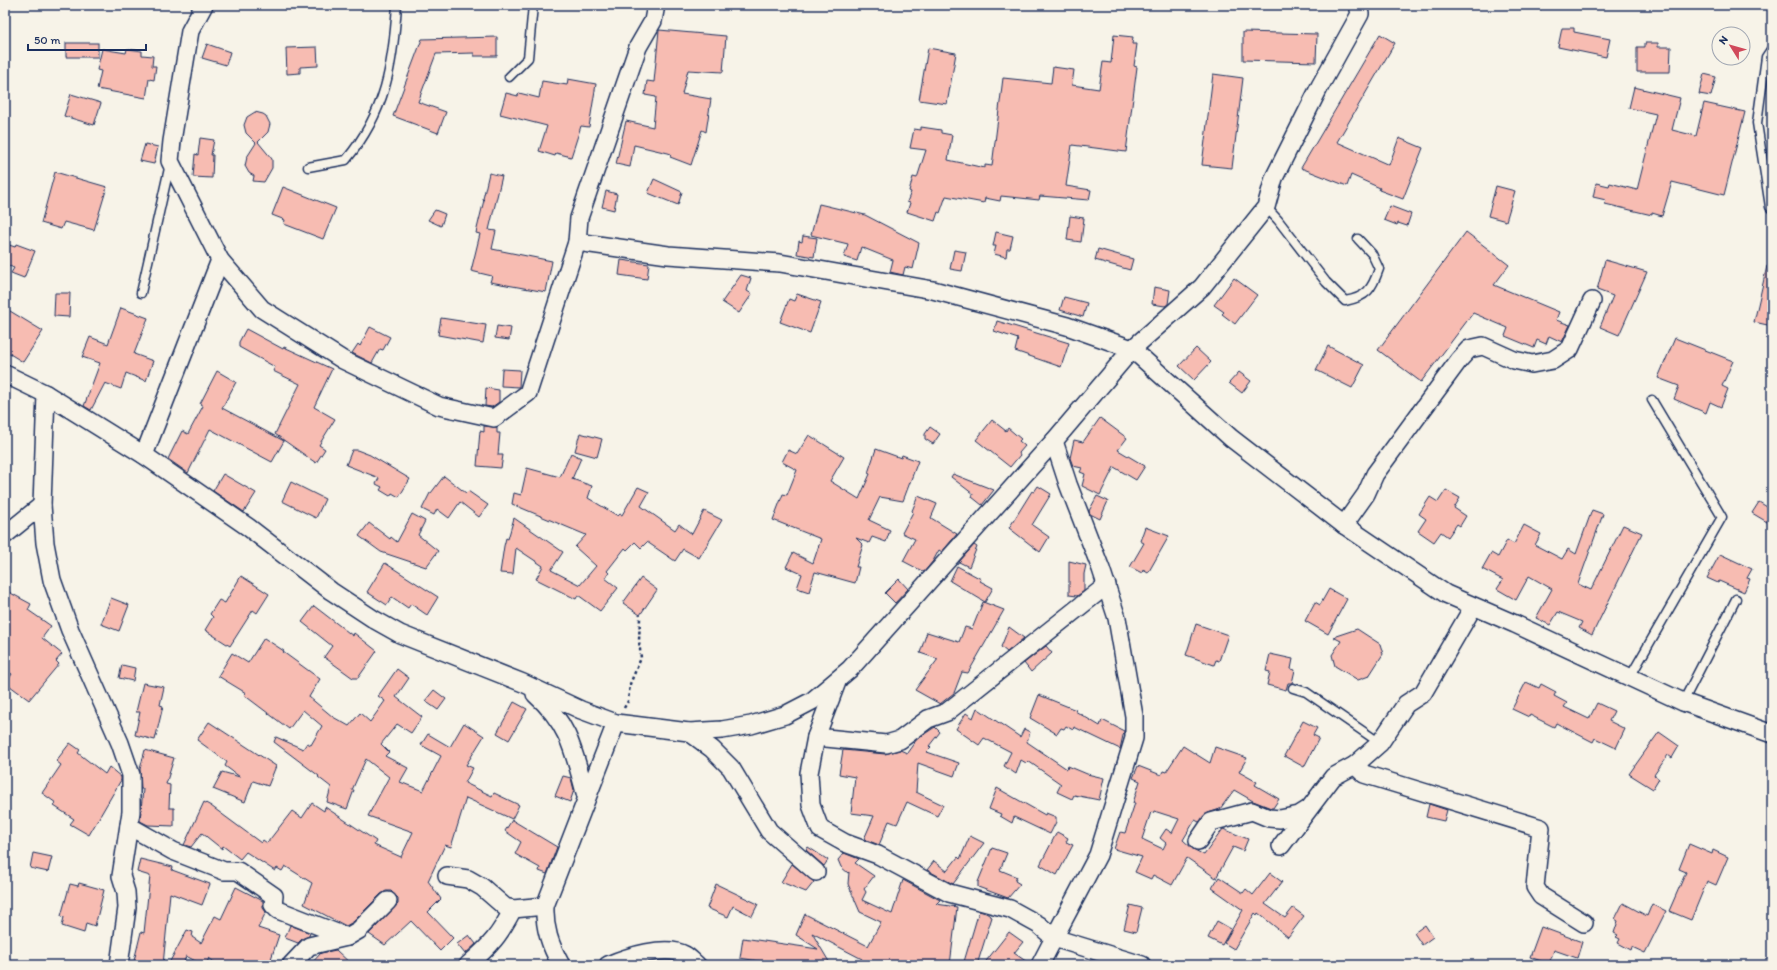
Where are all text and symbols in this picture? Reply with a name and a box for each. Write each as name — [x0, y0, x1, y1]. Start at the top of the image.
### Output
scale bar — [28, 26, 146, 52]
north arrow — [1711, 26, 1751, 66]
text: 50 m — [34, 33, 60, 47]
text: N — [1716, 33, 1731, 47]

